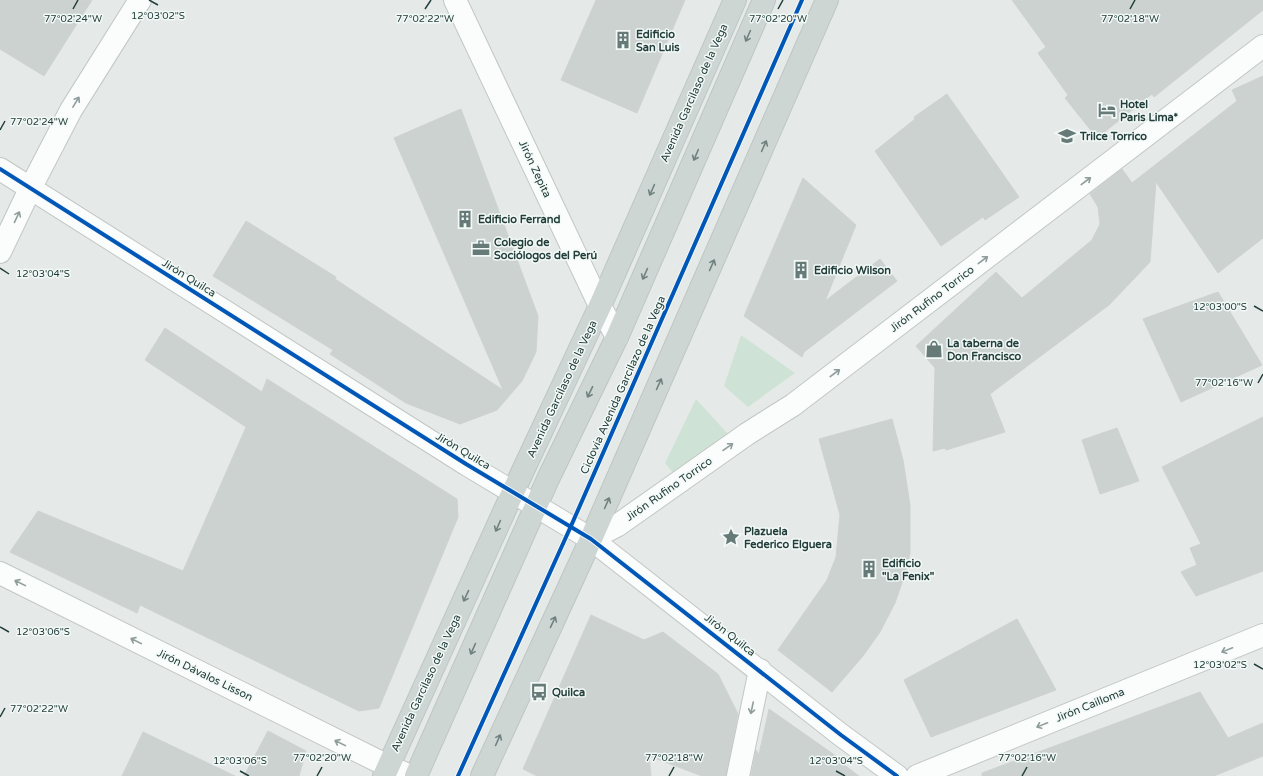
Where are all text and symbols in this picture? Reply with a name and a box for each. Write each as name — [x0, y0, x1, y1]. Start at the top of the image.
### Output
text: 12°03'02"S — [131, 10, 185, 22]
text: 77°02'24"W — [44, 13, 102, 25]
text: 77°02'22"W — [396, 13, 454, 25]
text: 77°02'20"W — [749, 13, 807, 25]
text: 77°02'18"W — [1101, 13, 1159, 25]
street label: Avenida Garcilaso de la Vega — [657, 22, 731, 164]
place label: Edificio San Luis — [636, 28, 680, 54]
one-way arrow — [744, 29, 752, 41]
building icon: Edificio San Luis — [613, 30, 633, 50]
one-way arrow — [72, 96, 81, 107]
place label: Hotel Paris Lima* — [1120, 98, 1179, 124]
hotel icon: Hotel Paris Lima* — [1097, 100, 1117, 120]
text: 77°02'24"W — [10, 116, 68, 128]
school or university icon: Trilce Torrico — [1057, 126, 1077, 146]
place label: Trilce Torrico — [1079, 130, 1147, 143]
street label: Jirón Zepita — [516, 138, 554, 200]
one-way arrow — [760, 140, 768, 152]
one-way arrow — [692, 149, 700, 161]
one-way arrow — [1080, 177, 1091, 185]
one-way arrow — [648, 183, 655, 195]
building icon: Edificio Ferrand — [455, 209, 475, 229]
one-way arrow — [14, 211, 21, 223]
place label: Edificio Ferrand — [478, 213, 560, 226]
place label: Colegio de Sociólogos del Perú — [494, 236, 597, 263]
office icon: Colegio de Sociólogos del Perú — [471, 238, 491, 258]
street label: Jirón Quilca — [160, 256, 218, 300]
one-way arrow — [977, 256, 988, 264]
one-way arrow — [708, 259, 716, 271]
building icon: Edificio Wilson — [791, 260, 811, 280]
street label: Jirón Rufino Torrico — [887, 263, 977, 335]
place label: Edificio Wilson — [814, 264, 891, 277]
text: 12°03'04"S — [16, 268, 70, 280]
one-way arrow — [641, 268, 648, 280]
street label: Ciclovía Avenida Garcilazo de la Vega — [578, 294, 668, 476]
text: 12°03'00"S — [1193, 301, 1247, 313]
street label: Avenida Garcilaso de la Vega — [524, 318, 600, 460]
place label: La taberna de Don Francisco — [947, 337, 1021, 363]
shop icon: La taberna de Don Francisco — [924, 339, 944, 359]
one-way arrow — [829, 369, 840, 377]
text: 77°02'16"W — [1195, 377, 1253, 389]
one-way arrow — [656, 378, 664, 390]
one-way arrow — [586, 386, 593, 398]
street label: Jirón Quilca — [433, 430, 493, 472]
one-way arrow — [723, 443, 734, 451]
street label: Jirón Rufino Torrico — [623, 454, 715, 524]
one-way arrow — [604, 497, 611, 509]
one-way arrow — [494, 520, 501, 532]
place label: Plazuela Federico Elguera — [744, 525, 832, 552]
place icon: Plazuela Federico Elguera — [721, 527, 741, 547]
place label: Edificio "La Fenix" — [882, 557, 935, 583]
building icon: Edificio "La Fenix" — [859, 559, 879, 579]
one-way arrow — [14, 579, 26, 586]
one-way arrow — [462, 589, 469, 601]
street label: Jirón Quilca — [702, 611, 758, 659]
street label: Avenida Garcilaso de la Vega — [388, 612, 464, 754]
one-way arrow — [550, 617, 557, 629]
text: 12°03'06"S — [16, 626, 70, 638]
one-way arrow — [131, 637, 143, 644]
one-way arrow — [469, 642, 476, 654]
street label: Jirón Dávalos Lisson — [155, 646, 255, 704]
one-way arrow — [1221, 646, 1233, 654]
text: 12°03'02"S — [1193, 659, 1247, 671]
bus stop icon: Quilca — [529, 682, 549, 702]
street label: Jirón Cailloma — [1054, 685, 1126, 725]
place label: Quilca — [552, 686, 585, 699]
one-way arrow — [747, 701, 755, 714]
text: 77°02'22"W — [10, 703, 68, 715]
one-way arrow — [1036, 722, 1048, 730]
one-way arrow — [495, 735, 502, 747]
one-way arrow — [335, 739, 347, 746]
text: 77°02'20"W — [293, 752, 351, 764]
text: 77°02'18"W — [645, 752, 703, 764]
text: 77°02'16"W — [998, 752, 1056, 764]
text: 12°03'06"S — [213, 755, 267, 767]
text: 12°03'04"S — [809, 755, 863, 767]

